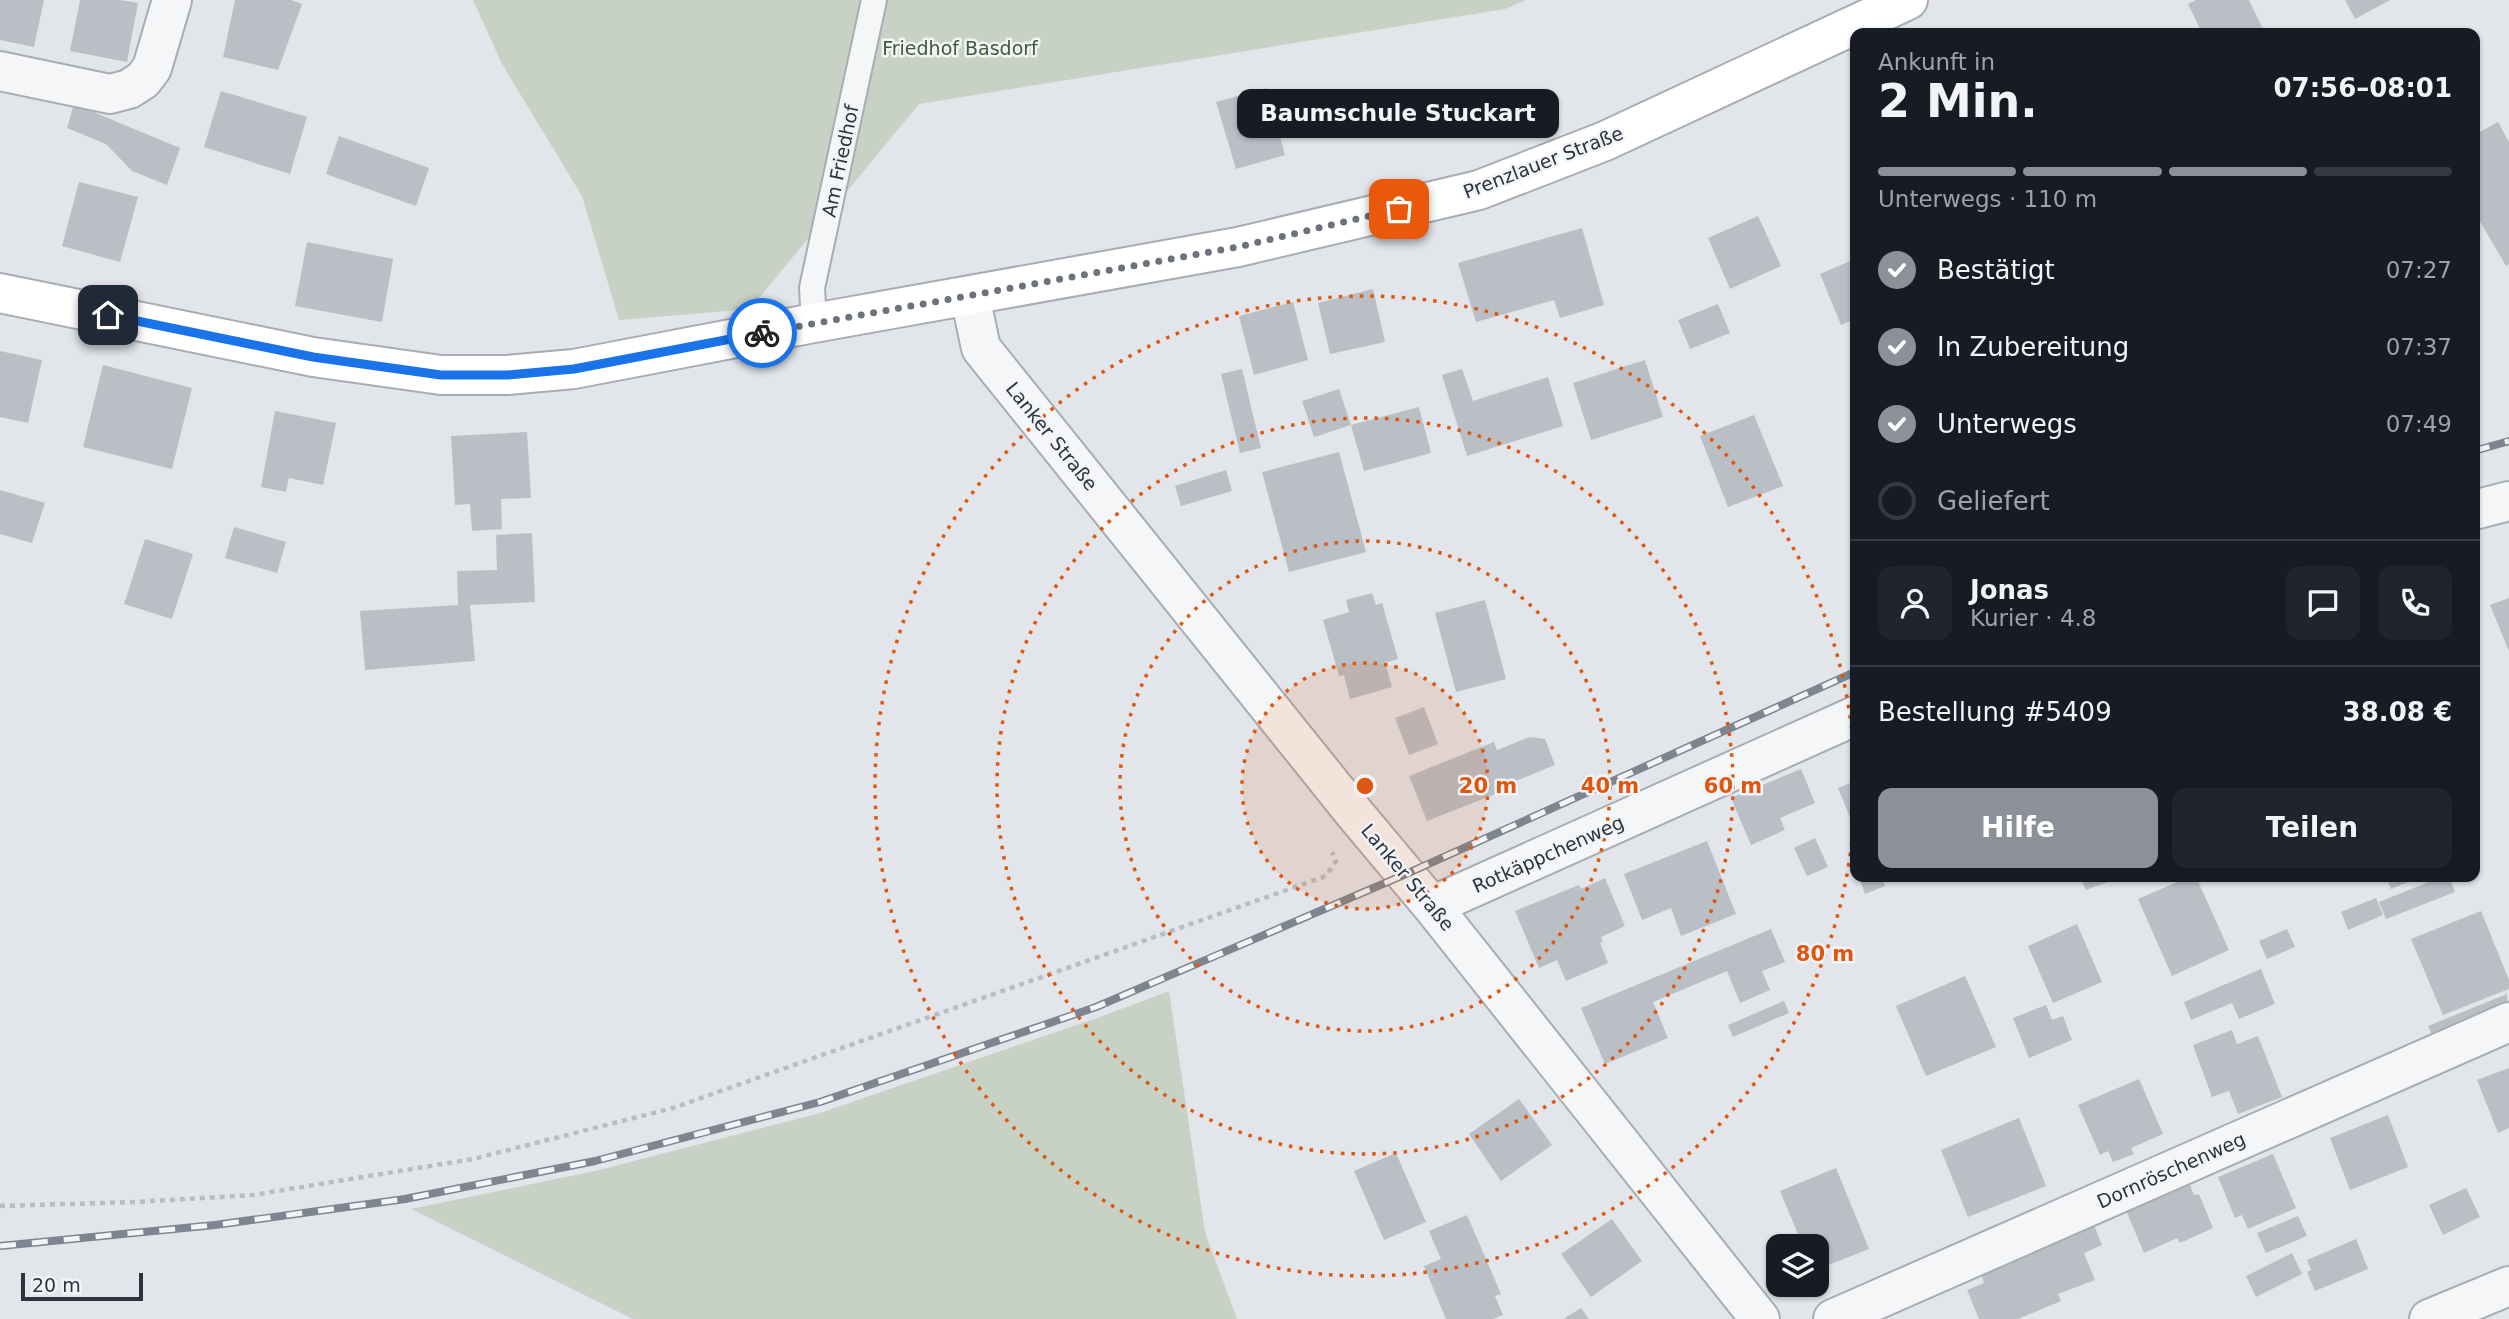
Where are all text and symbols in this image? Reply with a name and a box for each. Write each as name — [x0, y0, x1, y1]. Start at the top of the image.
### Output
park label: Friedhof Basdorf — [882, 37, 1039, 59]
text: Ankunft in — [1878, 49, 1995, 75]
text: 07:56–08:01 — [2273, 73, 2452, 103]
text: 2 Min. — [1878, 74, 2038, 128]
callout: Baumschule Stuckart — [1238, 90, 1560, 139]
text: Baumschule Stuckart — [1260, 100, 1536, 126]
street label: Am Friedhof — [817, 102, 863, 219]
street label: Prenzlauer Straße — [1460, 121, 1626, 203]
pin — [1369, 179, 1429, 239]
text: Unterwegs · 110 m — [1878, 186, 2097, 212]
icon: bag — [1380, 190, 1418, 228]
icon: check — [1878, 251, 1916, 289]
text: Bestätigt — [1937, 255, 2055, 285]
text: 07:27 — [2386, 257, 2452, 283]
pin — [78, 285, 138, 345]
icon: home — [89, 296, 127, 334]
courier — [727, 298, 797, 368]
icon: bike — [743, 314, 781, 352]
icon: check — [1878, 328, 1916, 366]
text: In Zubereitung — [1937, 332, 2129, 362]
text: 07:37 — [2386, 334, 2452, 360]
street label: Lanker Straße — [1002, 377, 1102, 495]
icon: check — [1878, 405, 1916, 443]
text: Unterwegs — [1937, 409, 2077, 439]
text: 07:49 — [2386, 411, 2452, 437]
text: Geliefert — [1937, 486, 2050, 516]
button: person — [1878, 566, 1952, 640]
button: chat — [2286, 566, 2360, 640]
button: phone — [2378, 566, 2452, 640]
text: Jonas — [1970, 575, 2049, 605]
text: Kurier · 4.8 — [1970, 605, 2096, 631]
text: Bestellung #5409 — [1878, 697, 2112, 727]
text: 38.08 € — [2343, 697, 2452, 727]
centre of rings — [1353, 774, 1377, 798]
text: 20 m — [1459, 774, 1517, 798]
text: 40 m — [1581, 774, 1639, 798]
text: 60 m — [1704, 774, 1762, 798]
button: Hilfe — [1878, 788, 2158, 868]
button: Teilen — [2172, 788, 2452, 868]
street label: Rotkäppchenweg — [1469, 811, 1627, 897]
street label: Lanker Straße — [1357, 819, 1459, 935]
text: 80 m — [1796, 942, 1854, 966]
street label: Dornröschenweg — [2093, 1127, 2249, 1213]
map controls — [1766, 1234, 1829, 1297]
button: layers — [1766, 1234, 1829, 1297]
scale bar — [21, 1270, 144, 1302]
text: 20 m — [32, 1274, 81, 1296]

